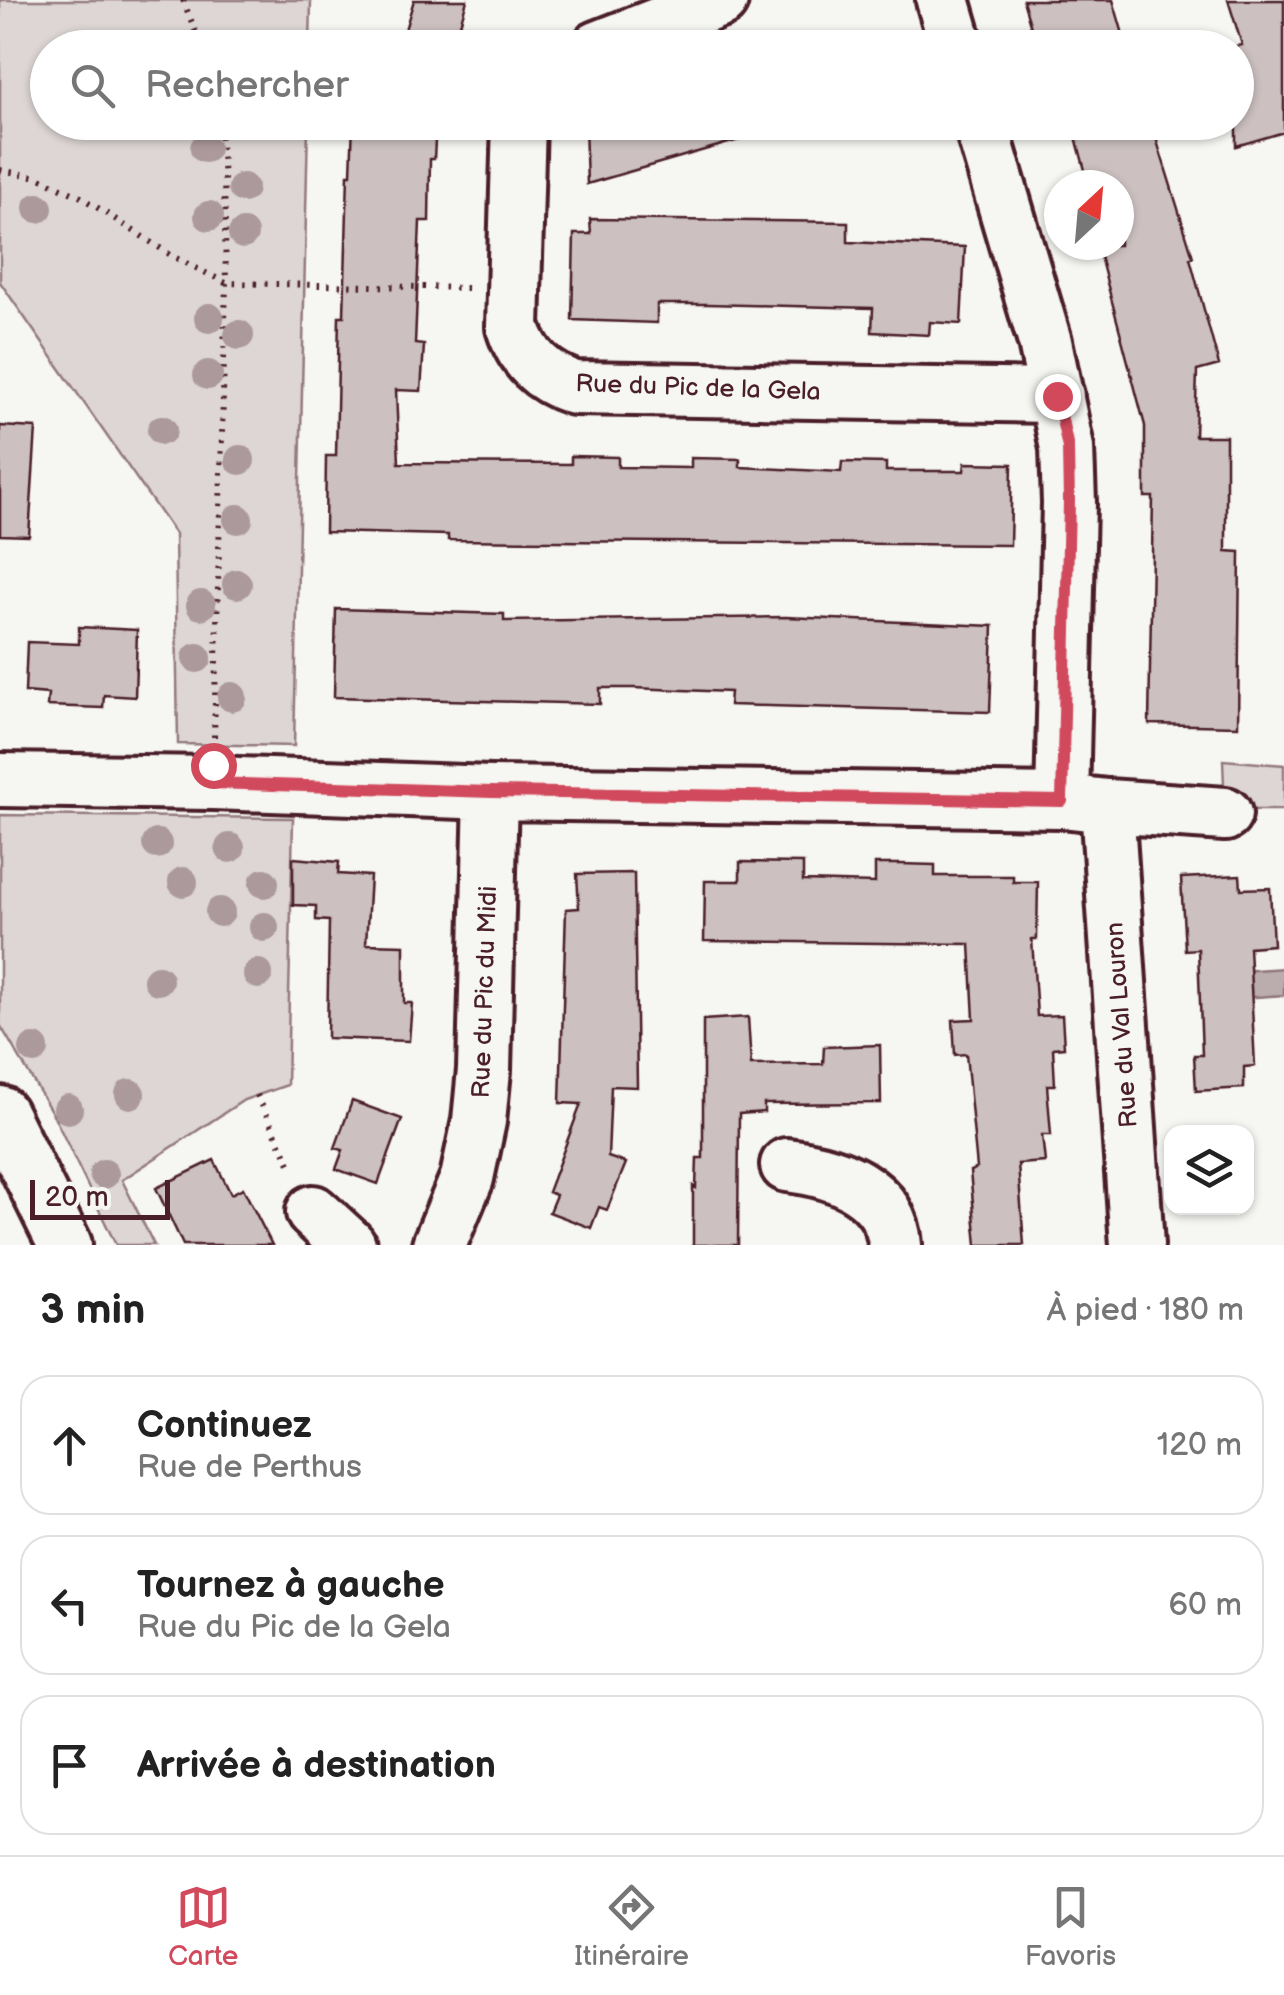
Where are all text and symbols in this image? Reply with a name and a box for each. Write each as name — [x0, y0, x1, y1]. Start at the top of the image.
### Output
search box — [30, 30, 1254, 140]
icon: search — [65, 58, 120, 113]
text: Rechercher — [145, 63, 349, 108]
north arrow — [1044, 170, 1134, 260]
street label: Rue du Pic de la Gela — [575, 368, 821, 408]
route end — [1035, 374, 1081, 420]
route start — [191, 743, 237, 789]
street label: Rue du Pic du Midi — [466, 885, 504, 1099]
street label: Rue du Val Louron — [1099, 921, 1145, 1129]
map controls — [1164, 1125, 1254, 1215]
button: layers — [1164, 1125, 1254, 1215]
scale bar — [30, 1175, 170, 1220]
text: 20 m — [45, 1181, 109, 1214]
text: 3 min — [40, 1285, 145, 1336]
text: À pied · 180 m — [1047, 1291, 1244, 1330]
text: Continuez — [137, 1403, 312, 1448]
icon: ahead — [42, 1418, 97, 1473]
text: 120 m — [1157, 1426, 1242, 1465]
text: Rue de Perthus — [137, 1448, 362, 1487]
text: Tournez à gauche — [137, 1563, 445, 1608]
icon: left — [42, 1578, 97, 1633]
text: 60 m — [1169, 1586, 1242, 1625]
text: Rue du Pic de la Gela — [137, 1608, 451, 1647]
icon: arrive — [42, 1738, 97, 1793]
text: Arrivée à destination — [137, 1743, 496, 1788]
tab: Carte — [168, 1880, 238, 1973]
tab: Itinéraire — [574, 1880, 689, 1973]
tab: Favoris — [1025, 1880, 1116, 1973]

